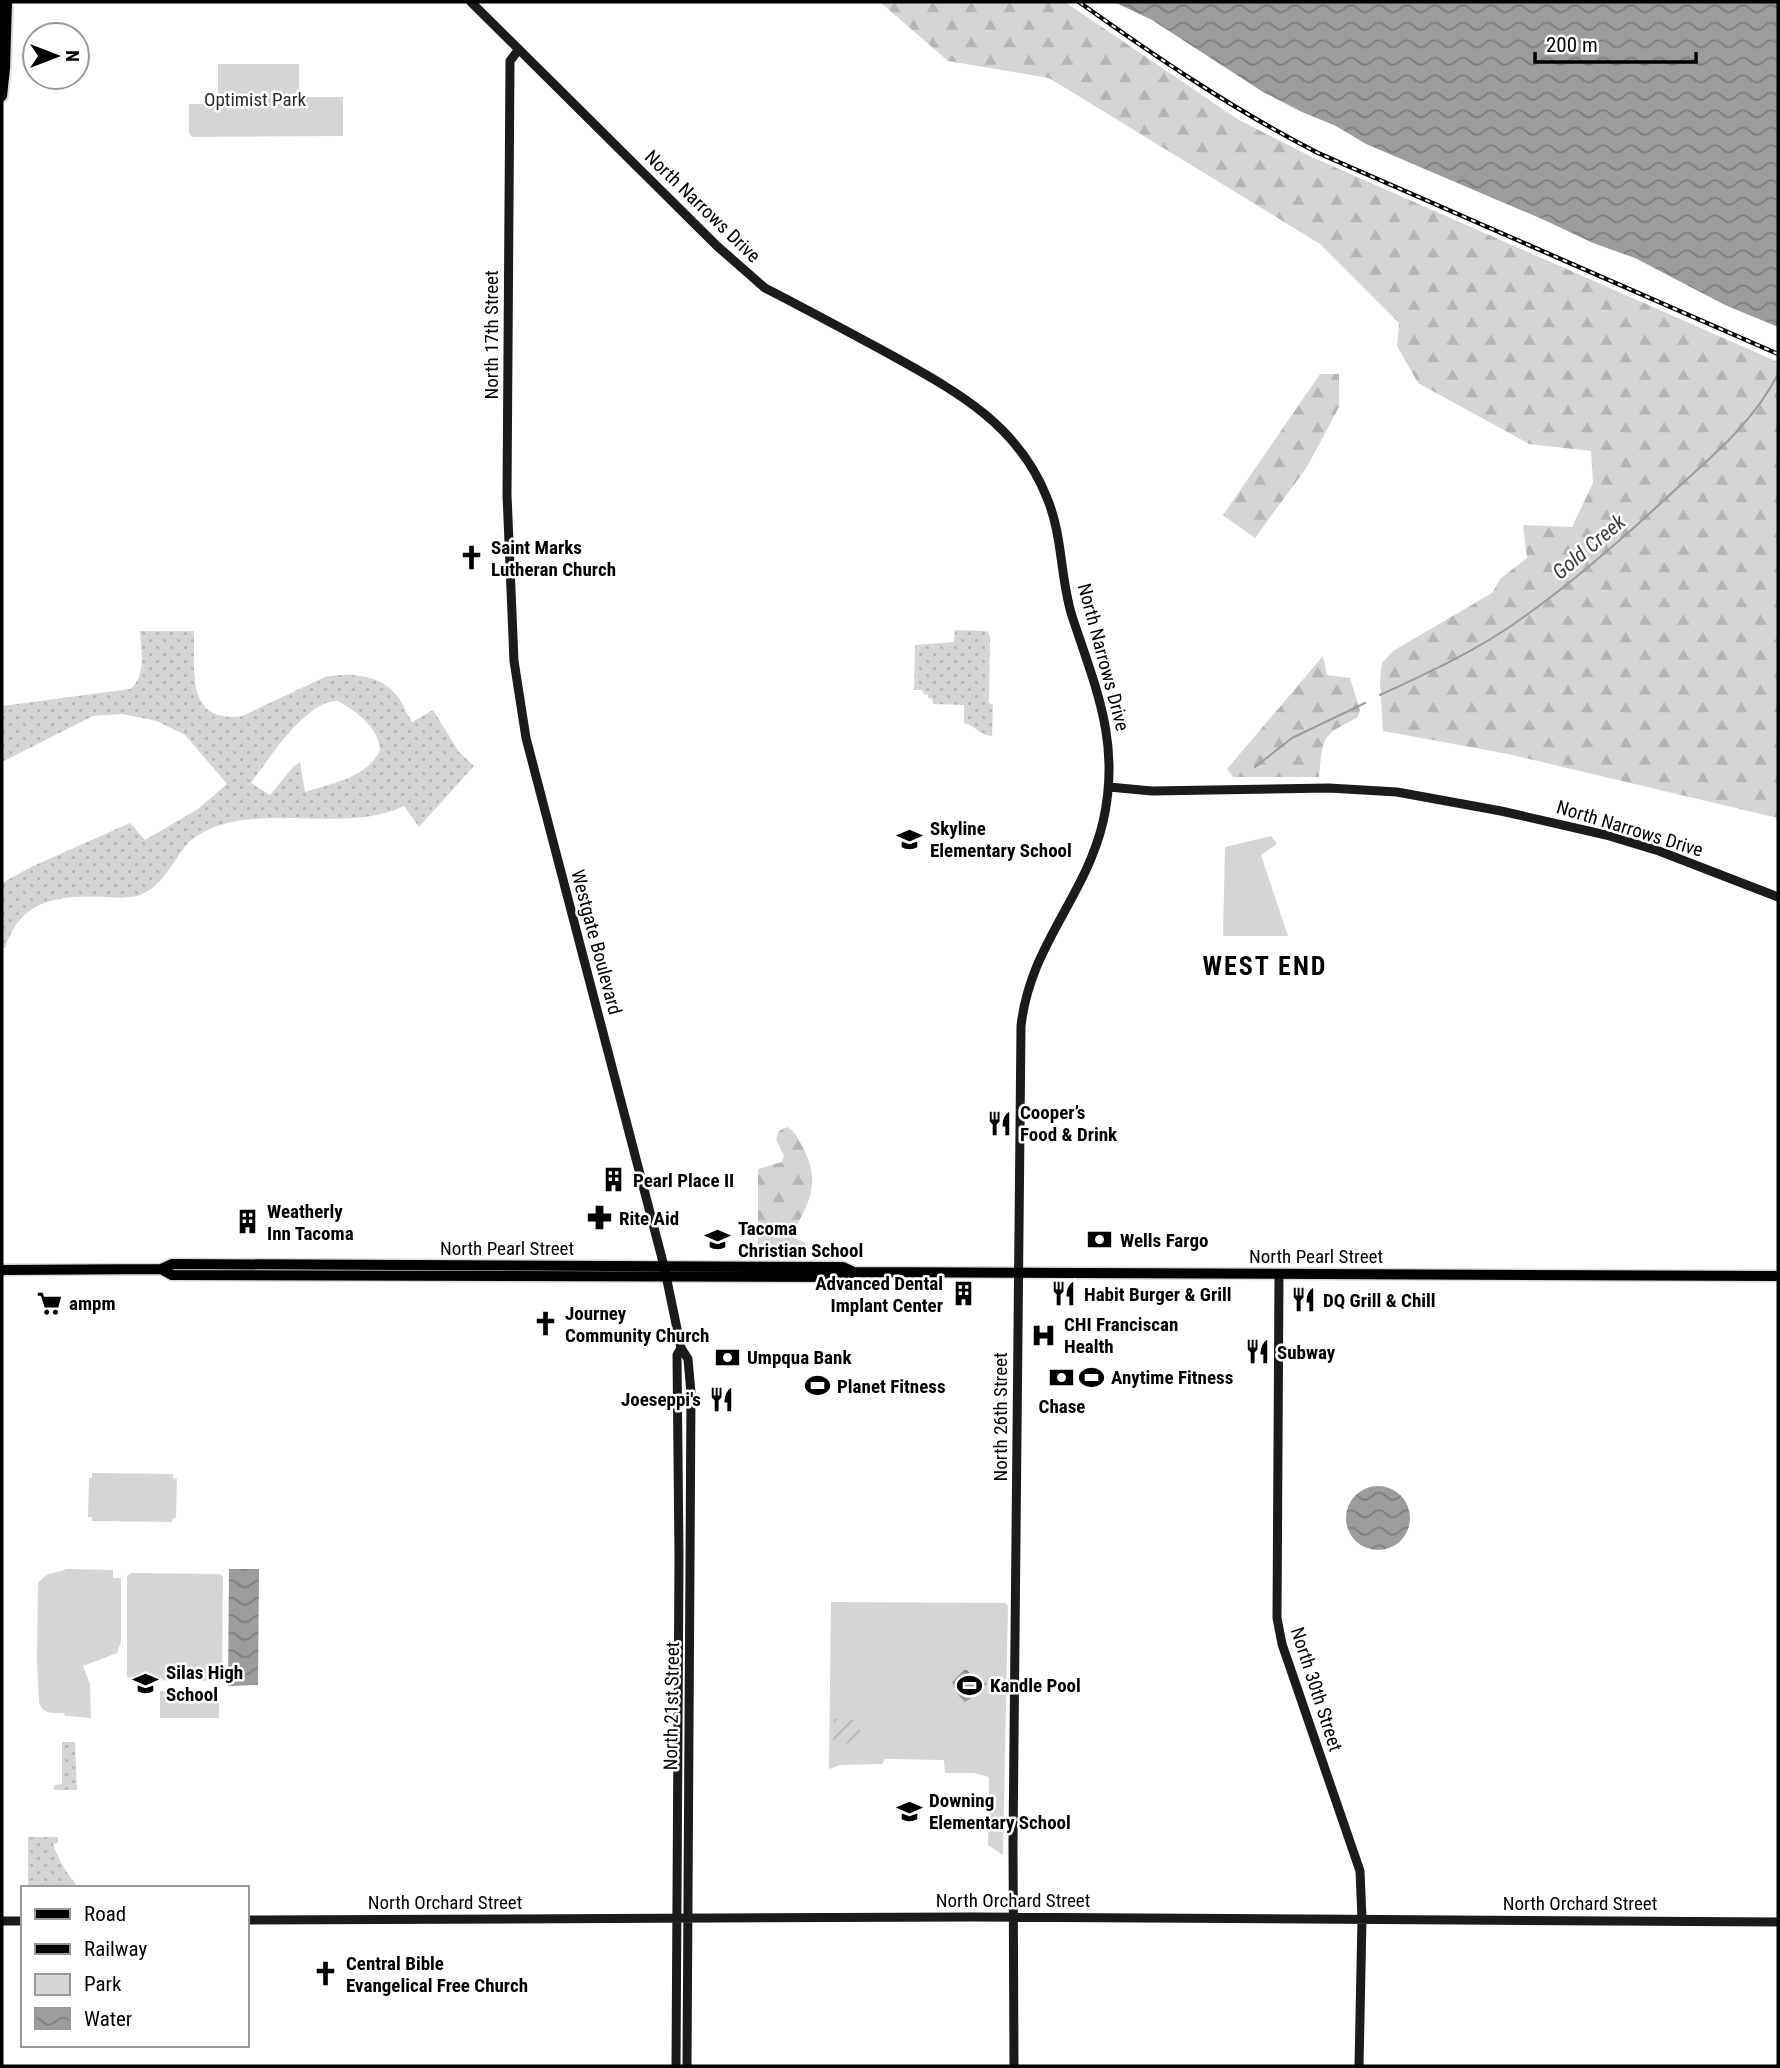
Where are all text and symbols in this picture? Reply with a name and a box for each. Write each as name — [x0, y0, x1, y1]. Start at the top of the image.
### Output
north arrow — [21, 21, 91, 91]
scale bar — [1535, 21, 1696, 65]
text: 200 m — [1546, 33, 1598, 57]
text: N — [61, 50, 84, 62]
park label: Optimist Park — [204, 88, 306, 111]
street label: North Narrows Drive — [640, 145, 765, 267]
street label: North 17th Street — [480, 270, 503, 400]
water label: Gold Creek — [1548, 509, 1631, 584]
place label: Saint Marks Lutheran Church — [491, 536, 616, 581]
church icon: Saint Marks Lutheran Church — [457, 544, 485, 572]
street label: North Narrows Drive — [1073, 581, 1134, 734]
street label: North Narrows Drive — [1554, 795, 1706, 862]
place label: Skyline Elementary School — [930, 817, 1072, 862]
school or university icon: Skyline Elementary School — [896, 825, 924, 853]
street label: Westgate Boulevard — [566, 867, 627, 1017]
district label: WEST END — [1203, 951, 1327, 981]
place label: Cooper’s Food & Drink — [1020, 1101, 1118, 1146]
restaurant icon: Cooper’s Food & Drink — [986, 1109, 1014, 1137]
building icon: Pearl Place II — [599, 1166, 627, 1194]
place label: Pearl Place II — [633, 1169, 734, 1192]
place label: Weatherly Inn Tacoma — [267, 1200, 354, 1245]
pharmacy icon: Rite Aid — [585, 1204, 613, 1232]
place label: Rite Aid — [619, 1207, 679, 1230]
building icon: Weatherly Inn Tacoma — [233, 1208, 261, 1236]
place label: Tacoma Christian School — [738, 1217, 863, 1262]
school or university icon: Tacoma Christian School — [704, 1225, 732, 1253]
bank icon: Wells Fargo — [1086, 1226, 1114, 1254]
place label: Wells Fargo — [1120, 1229, 1208, 1252]
street label: North Pearl Street — [440, 1237, 574, 1260]
street label: North Pearl Street — [1249, 1245, 1383, 1268]
place label: Advanced Dental Implant Center — [815, 1272, 943, 1317]
building icon: Advanced Dental Implant Center — [949, 1280, 977, 1308]
restaurant icon: Habit Burger & Grill — [1050, 1280, 1078, 1308]
place label: Habit Burger & Grill — [1084, 1283, 1232, 1306]
restaurant icon: DQ Grill & Chill — [1289, 1286, 1317, 1314]
supermarket icon: ampm — [35, 1289, 63, 1317]
place label: DQ Grill & Chill — [1323, 1289, 1436, 1312]
place label: ampm — [69, 1292, 116, 1315]
place label: Journey Community Church — [565, 1302, 709, 1347]
church icon: Journey Community Church — [531, 1310, 559, 1338]
place label: CHI Franciscan Health — [1064, 1313, 1178, 1358]
hospital icon: CHI Franciscan Health — [1030, 1321, 1058, 1349]
restaurant icon: Subway — [1243, 1338, 1271, 1366]
place label: Subway — [1277, 1341, 1336, 1364]
bank icon: Umpqua Bank — [713, 1343, 741, 1371]
place label: Umpqua Bank — [747, 1346, 852, 1369]
street label: North 26th Street — [989, 1352, 1012, 1482]
sports icon: Anytime Fitness — [1077, 1363, 1105, 1391]
bank icon: Chase — [1048, 1364, 1076, 1392]
place label: Anytime Fitness — [1111, 1366, 1233, 1389]
sports icon: Planet Fitness — [803, 1372, 831, 1400]
place label: Planet Fitness — [837, 1375, 946, 1398]
restaurant icon: Joeseppi's — [707, 1385, 735, 1413]
place label: Joeseppi's — [621, 1388, 701, 1411]
place label: Chase — [1039, 1395, 1085, 1418]
street label: North 30th Street — [1286, 1624, 1347, 1754]
street label: North 21st Street — [659, 1641, 684, 1771]
place label: Silas High School — [166, 1661, 243, 1706]
school or university icon: Silas High School — [132, 1669, 160, 1697]
sports icon: Kandle Pool — [956, 1671, 984, 1699]
place label: Kandle Pool — [990, 1674, 1081, 1697]
place label: Downing Elementary School — [929, 1789, 1071, 1834]
school or university icon: Downing Elementary School — [895, 1797, 923, 1825]
legend — [21, 1886, 248, 2047]
street label: North Orchard Street — [936, 1889, 1090, 1912]
street label: North Orchard Street — [368, 1891, 522, 1914]
street label: North Orchard Street — [1503, 1892, 1657, 1915]
text: Road — [84, 1902, 126, 1926]
text: Railway — [84, 1937, 147, 1961]
place label: Central Bible Evangelical Free Church — [346, 1952, 528, 1997]
church icon: Central Bible Evangelical Free Church — [312, 1960, 340, 1988]
text: Park — [84, 1972, 122, 1996]
text: Water — [84, 2007, 132, 2031]

